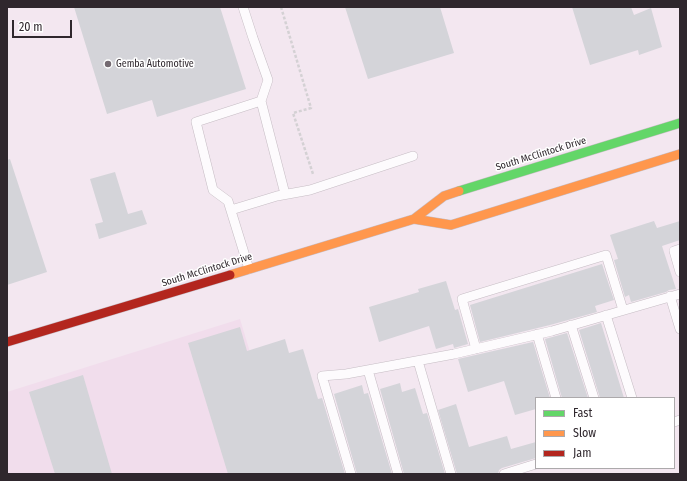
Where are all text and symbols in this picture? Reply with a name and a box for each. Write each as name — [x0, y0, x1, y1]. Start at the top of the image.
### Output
scale bar — [14, 12, 74, 38]
text: 20 m — [19, 20, 43, 34]
place label: Gemba Automotive — [116, 58, 194, 70]
marker: Gemba Automotive — [103, 59, 113, 69]
street label: South McClintock Drive — [494, 135, 588, 173]
street label: South McClintock Drive — [160, 251, 254, 289]
legend — [535, 397, 675, 469]
text: Fast — [573, 406, 592, 420]
text: Slow — [573, 426, 596, 440]
text: Jam — [573, 446, 591, 460]

